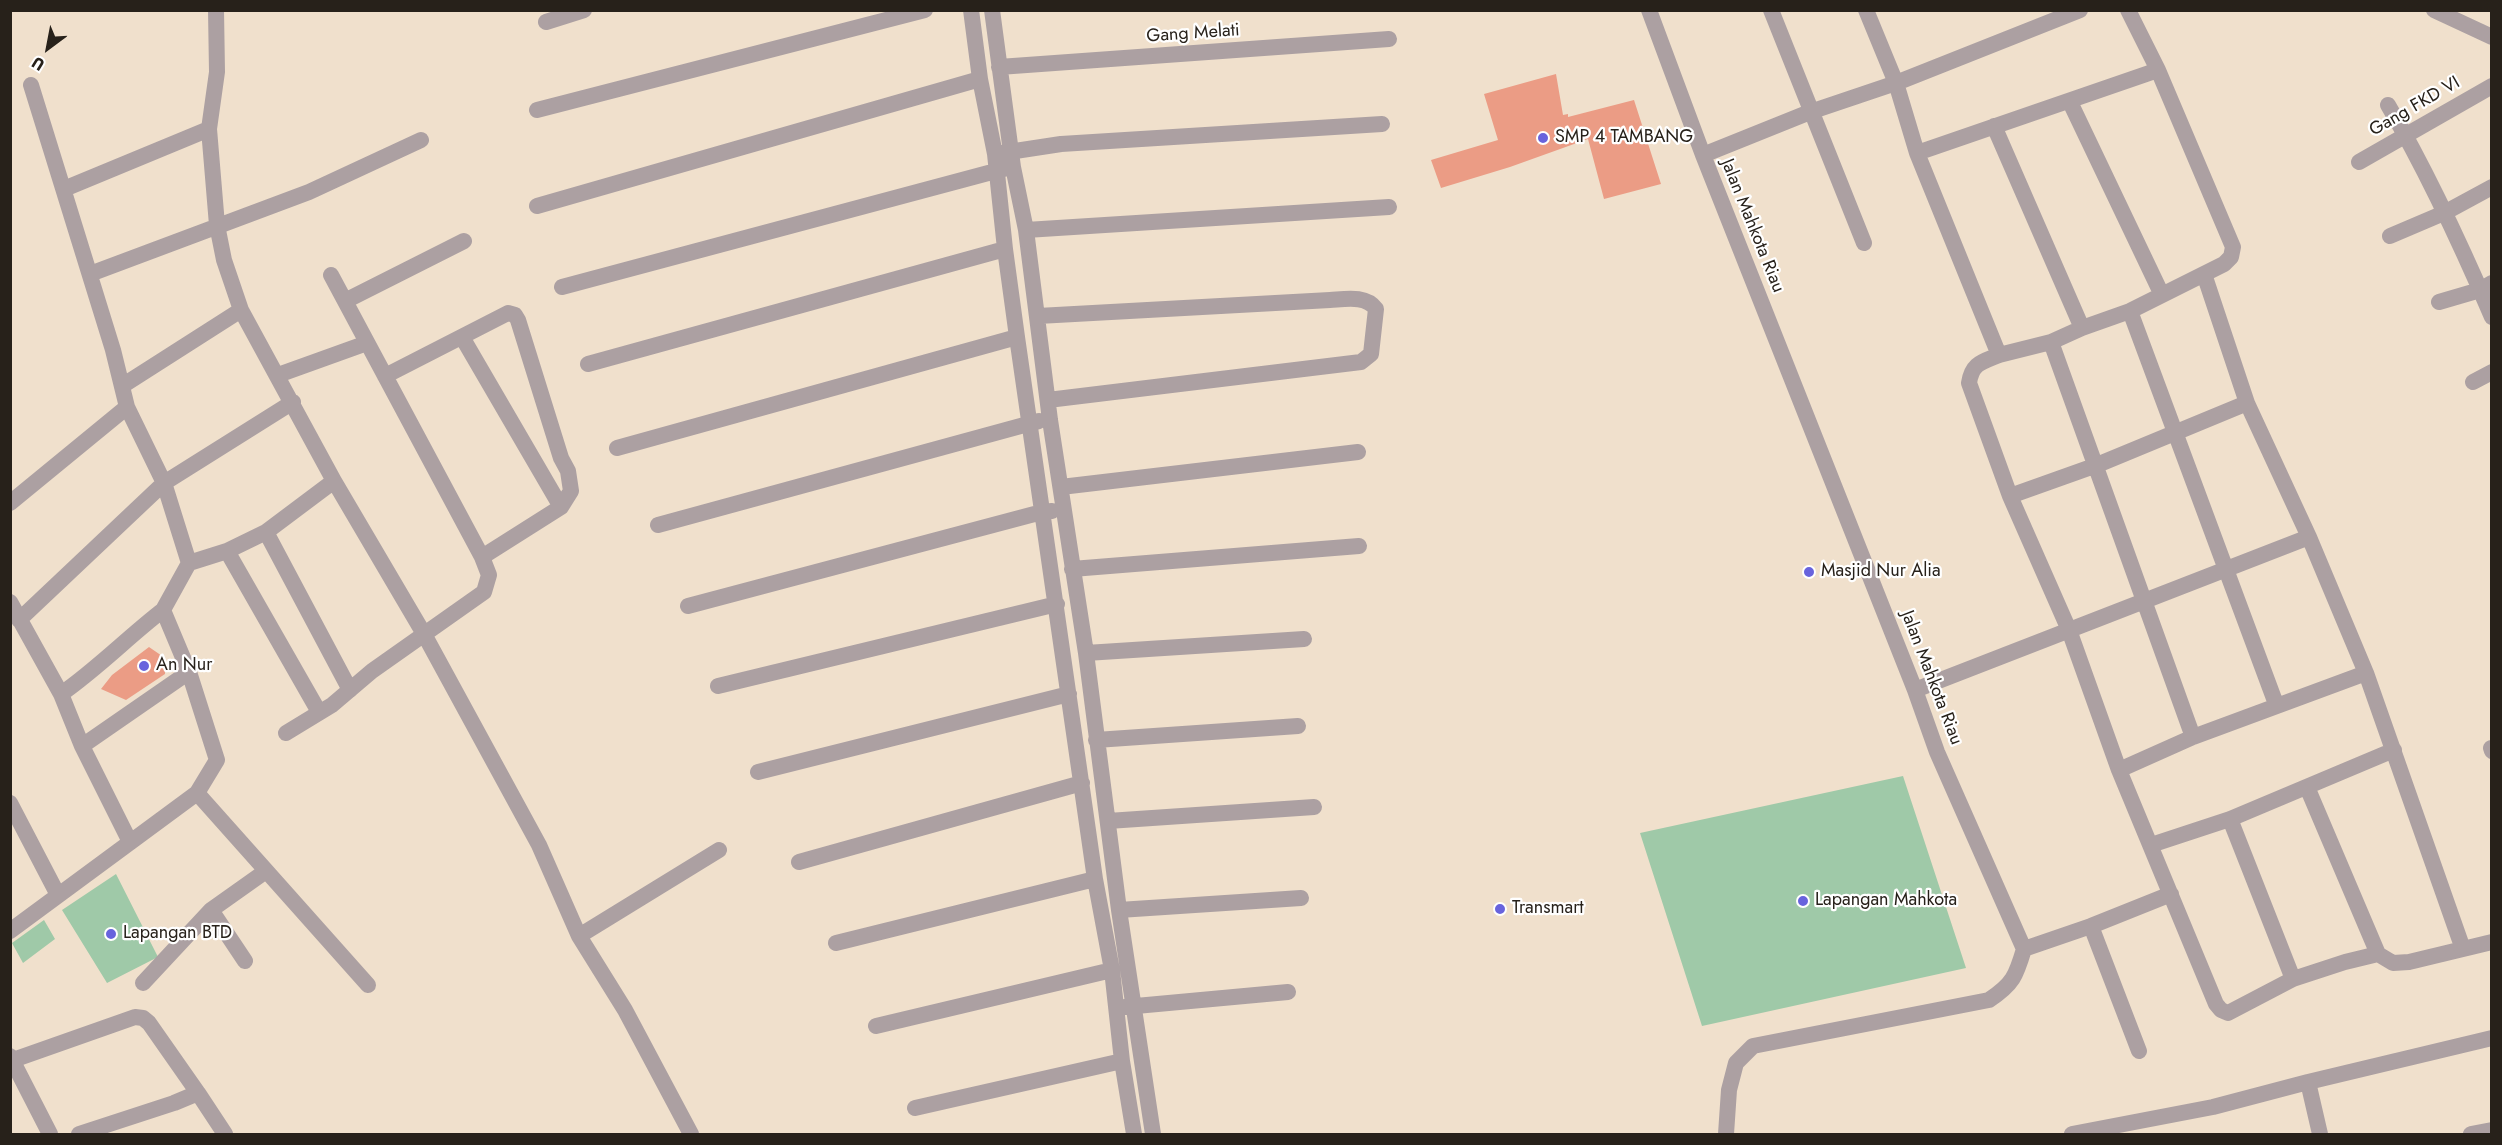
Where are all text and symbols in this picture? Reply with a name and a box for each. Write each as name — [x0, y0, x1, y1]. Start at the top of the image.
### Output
north arrow — [18, 18, 78, 78]
street label: Gang Melati — [1146, 20, 1240, 48]
text: U — [27, 51, 49, 76]
street label: Gang FKD VI — [2366, 72, 2464, 142]
place label: SMP 4 TAMBANG — [1555, 127, 1693, 149]
marker: SMP 4 TAMBANG — [1536, 131, 1550, 145]
street label: Jalan Mahkota Riau — [1715, 156, 1789, 296]
place label: Masjid Nur Alia — [1821, 561, 1941, 583]
marker: Masjid Nur Alia — [1802, 565, 1816, 579]
street label: Jalan Mahkota Riau — [1895, 608, 1967, 748]
place label: An Nur — [156, 655, 212, 677]
marker: An Nur — [137, 659, 151, 673]
place label: Lapangan Mahkota — [1815, 890, 1957, 912]
marker: Lapangan Mahkota — [1796, 894, 1810, 908]
place label: Transmart — [1512, 898, 1584, 920]
marker: Transmart — [1493, 902, 1507, 916]
place label: Lapangan BTD — [123, 923, 232, 945]
marker: Lapangan BTD — [104, 927, 118, 941]

